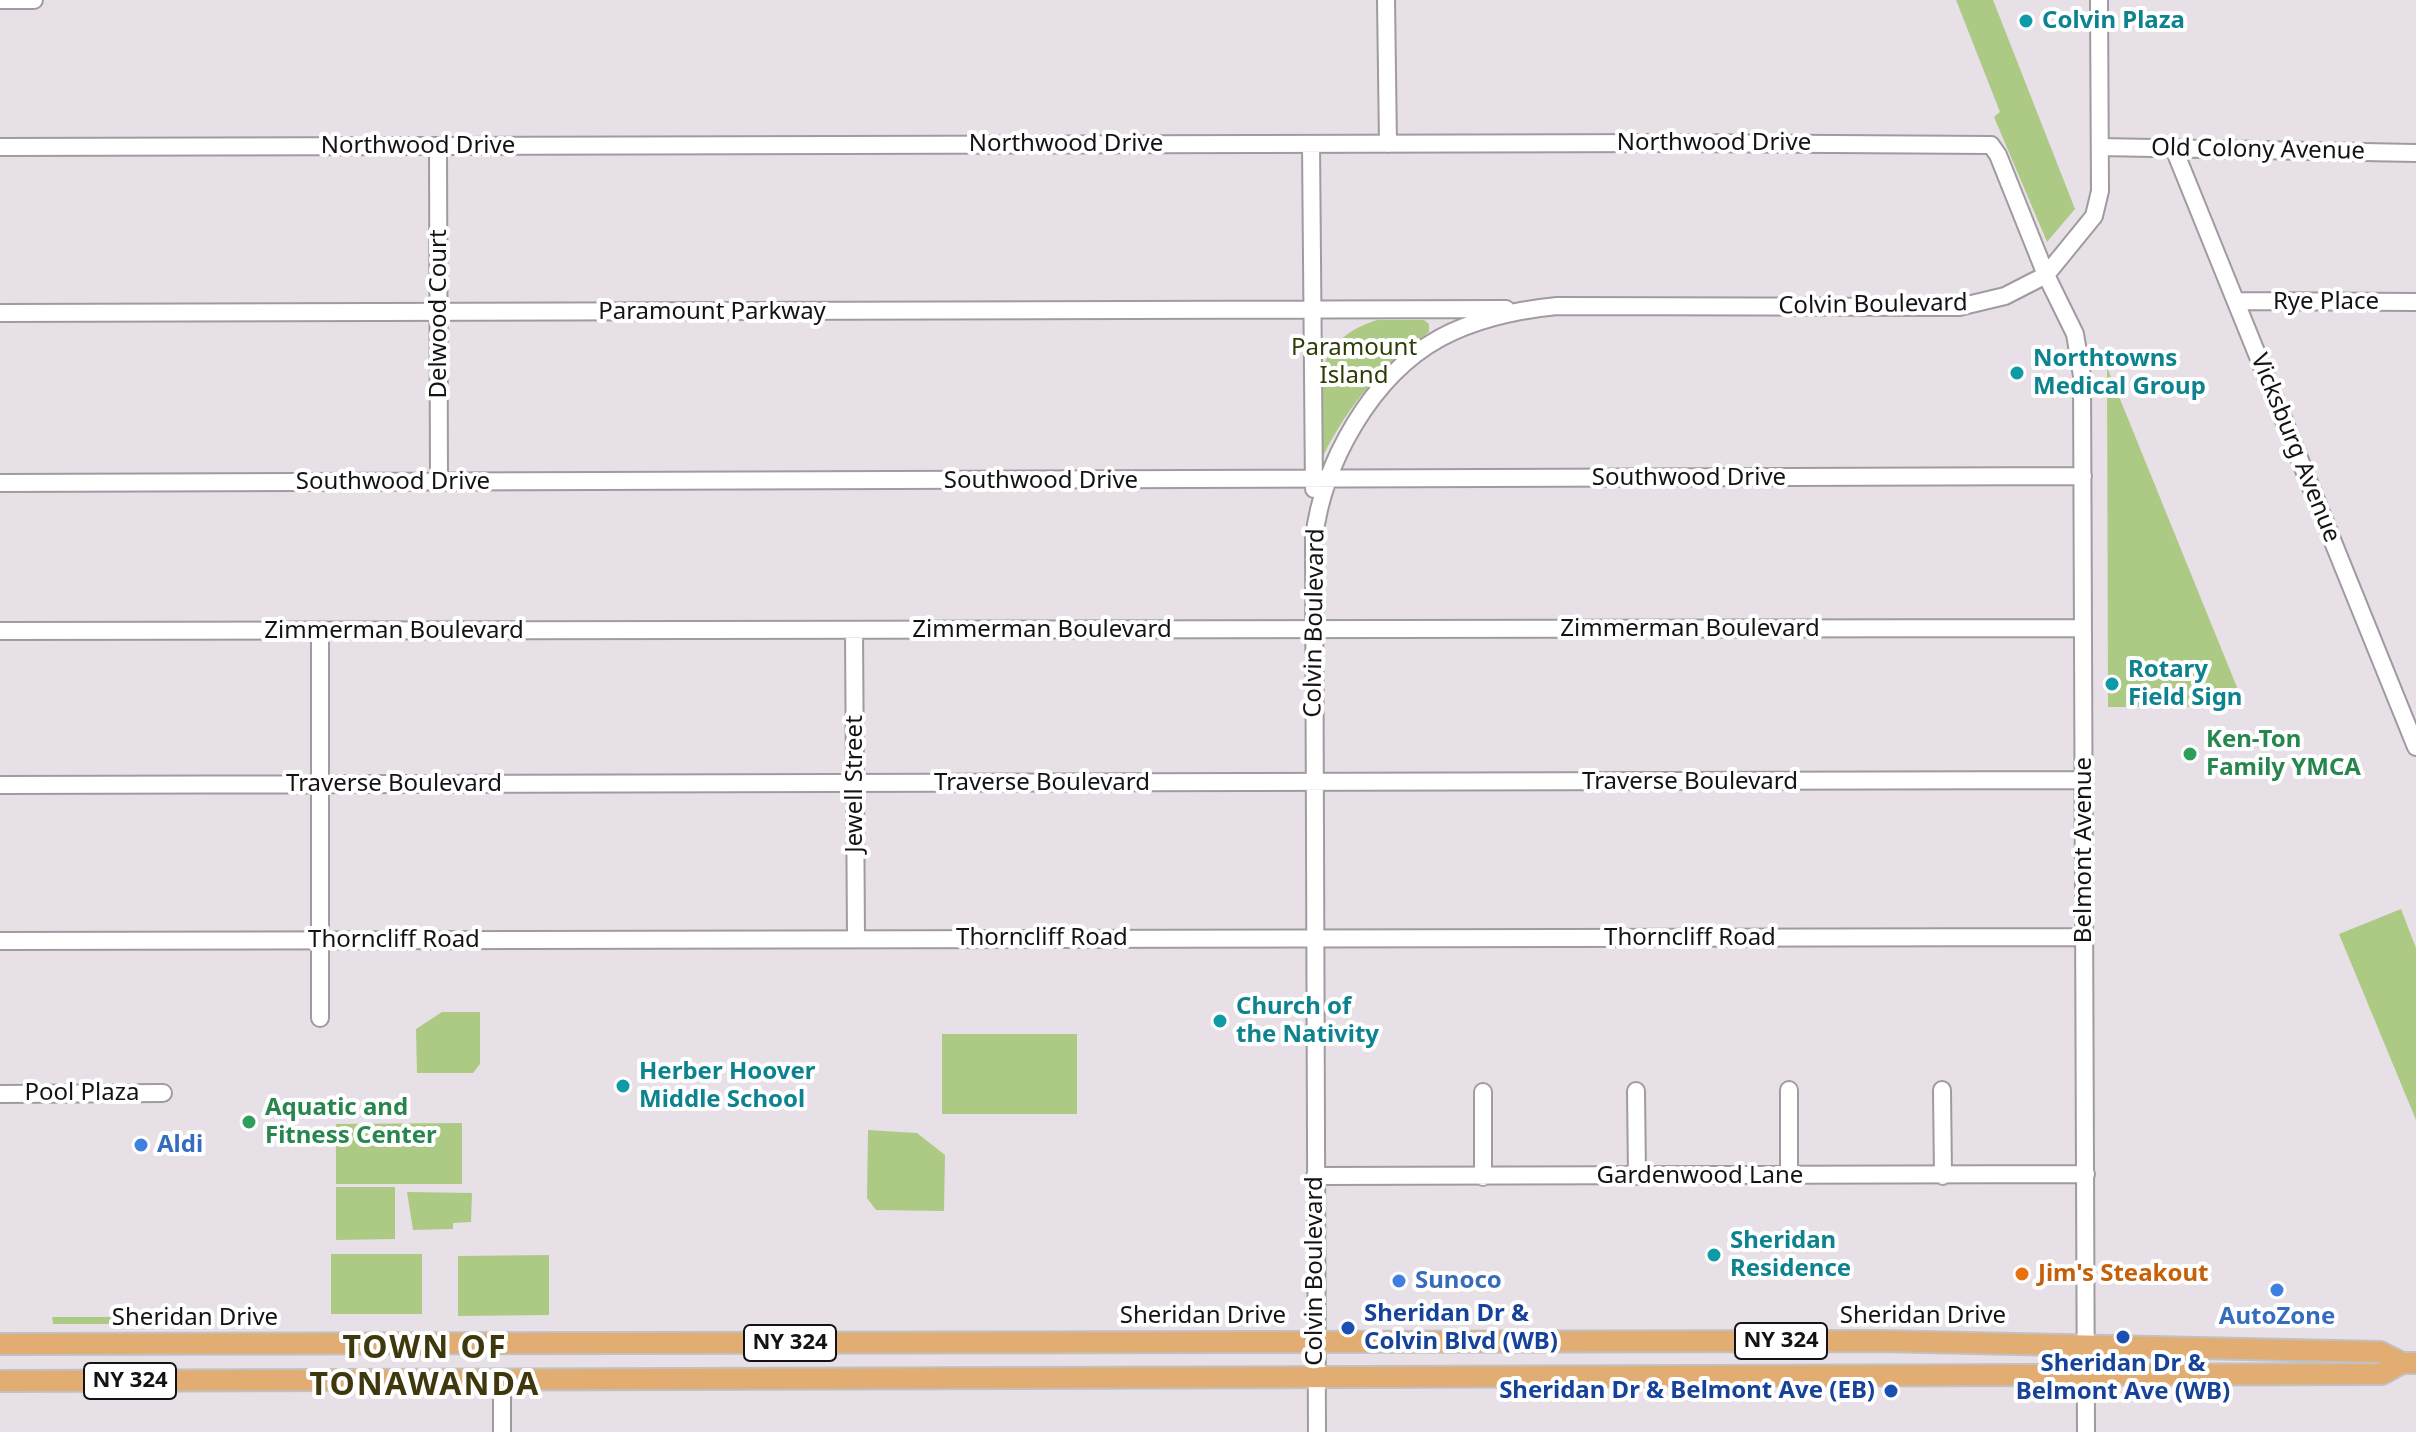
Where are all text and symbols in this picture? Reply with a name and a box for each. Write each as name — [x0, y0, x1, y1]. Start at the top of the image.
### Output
place label: Colvin Plaza — [2042, 7, 2185, 35]
marker: Colvin Plaza — [2017, 12, 2035, 30]
street label: Northwood Drive — [1617, 129, 1811, 157]
street label: Northwood Drive — [969, 130, 1163, 158]
street label: Northwood Drive — [321, 132, 515, 160]
street label: Old Colony Avenue — [2151, 134, 2365, 166]
street label: Delwood Court — [425, 229, 453, 399]
street label: Rye Place — [2273, 288, 2379, 316]
street label: Colvin Boulevard — [1778, 289, 1968, 321]
street label: Paramount Parkway — [598, 298, 826, 326]
park label: Paramount Island — [1291, 334, 1417, 390]
place label: Northtowns Medical Group — [2033, 345, 2206, 401]
street label: Vicksburg Avenue — [2244, 349, 2346, 547]
marker: Northtowns Medical Group — [2008, 364, 2026, 382]
street label: Southwood Drive — [1592, 464, 1786, 492]
street label: Southwood Drive — [944, 467, 1138, 495]
street label: Southwood Drive — [296, 468, 490, 496]
street label: Colvin Boulevard — [1299, 528, 1331, 718]
street label: Zimmerman Boulevard — [1560, 615, 1820, 643]
street label: Zimmerman Boulevard — [912, 616, 1172, 644]
street label: Zimmerman Boulevard — [264, 617, 524, 645]
place label: Rotary Field Sign — [2128, 656, 2242, 712]
marker: Rotary Field Sign — [2103, 675, 2121, 693]
street label: Jewell Street — [841, 715, 869, 853]
place label: Ken-Ton Family YMCA — [2206, 726, 2361, 782]
marker: Ken-Ton Family YMCA — [2181, 745, 2199, 763]
street label: Belmont Avenue — [2070, 757, 2098, 943]
street label: Traverse Boulevard — [1582, 768, 1798, 796]
street label: Traverse Boulevard — [934, 769, 1150, 797]
street label: Traverse Boulevard — [286, 770, 502, 798]
street label: Thorncliff Road — [956, 924, 1128, 952]
street label: Thorncliff Road — [1604, 924, 1776, 952]
street label: Thorncliff Road — [308, 926, 480, 954]
place label: Church of the Nativity — [1236, 993, 1379, 1049]
marker: Church of the Nativity — [1211, 1012, 1229, 1030]
place label: Herber Hoover Middle School — [639, 1058, 816, 1114]
marker: Herber Hoover Middle School — [614, 1077, 632, 1095]
street label: Pool Plaza — [25, 1079, 139, 1107]
place label: Aquatic and Fitness Center — [265, 1094, 437, 1150]
marker: Aquatic and Fitness Center — [240, 1113, 258, 1131]
place label: Aldi — [157, 1131, 203, 1159]
marker: Aldi — [132, 1136, 150, 1154]
street label: Gardenwood Lane — [1597, 1162, 1803, 1190]
street label: Colvin Boulevard — [1301, 1176, 1329, 1366]
place label: Sheridan Residence — [1730, 1227, 1851, 1283]
marker: Sheridan Residence — [1705, 1246, 1723, 1264]
place label: Jim's Steakout — [2038, 1260, 2208, 1288]
marker: Jim's Steakout — [2013, 1265, 2031, 1283]
place label: Sunoco — [1415, 1267, 1502, 1295]
marker: Sunoco — [1390, 1272, 1408, 1290]
marker: AutoZone — [2268, 1281, 2286, 1299]
place label: Sheridan Dr & Colvin Blvd (WB) — [1364, 1300, 1558, 1356]
street label: Sheridan Drive — [1120, 1302, 1286, 1330]
street label: Sheridan Drive — [1840, 1302, 2006, 1330]
place label: AutoZone — [2219, 1303, 2335, 1331]
street label: Sheridan Drive — [112, 1304, 278, 1332]
marker: Sheridan Dr & Colvin Blvd (WB) — [1339, 1319, 1357, 1337]
road number: NY 324 — [1735, 1323, 1827, 1359]
road number: NY 324 — [744, 1325, 836, 1361]
marker: Sheridan Dr & Belmont Ave (WB) — [2114, 1328, 2132, 1346]
district label: TOWN OF TONAWANDA — [310, 1330, 540, 1405]
place label: Sheridan Dr & Belmont Ave (WB) — [2016, 1350, 2230, 1406]
road number: NY 324 — [84, 1363, 176, 1399]
place label: Sheridan Dr & Belmont Ave (EB) — [1499, 1377, 1875, 1405]
marker: Sheridan Dr & Belmont Ave (EB) — [1882, 1382, 1900, 1400]

